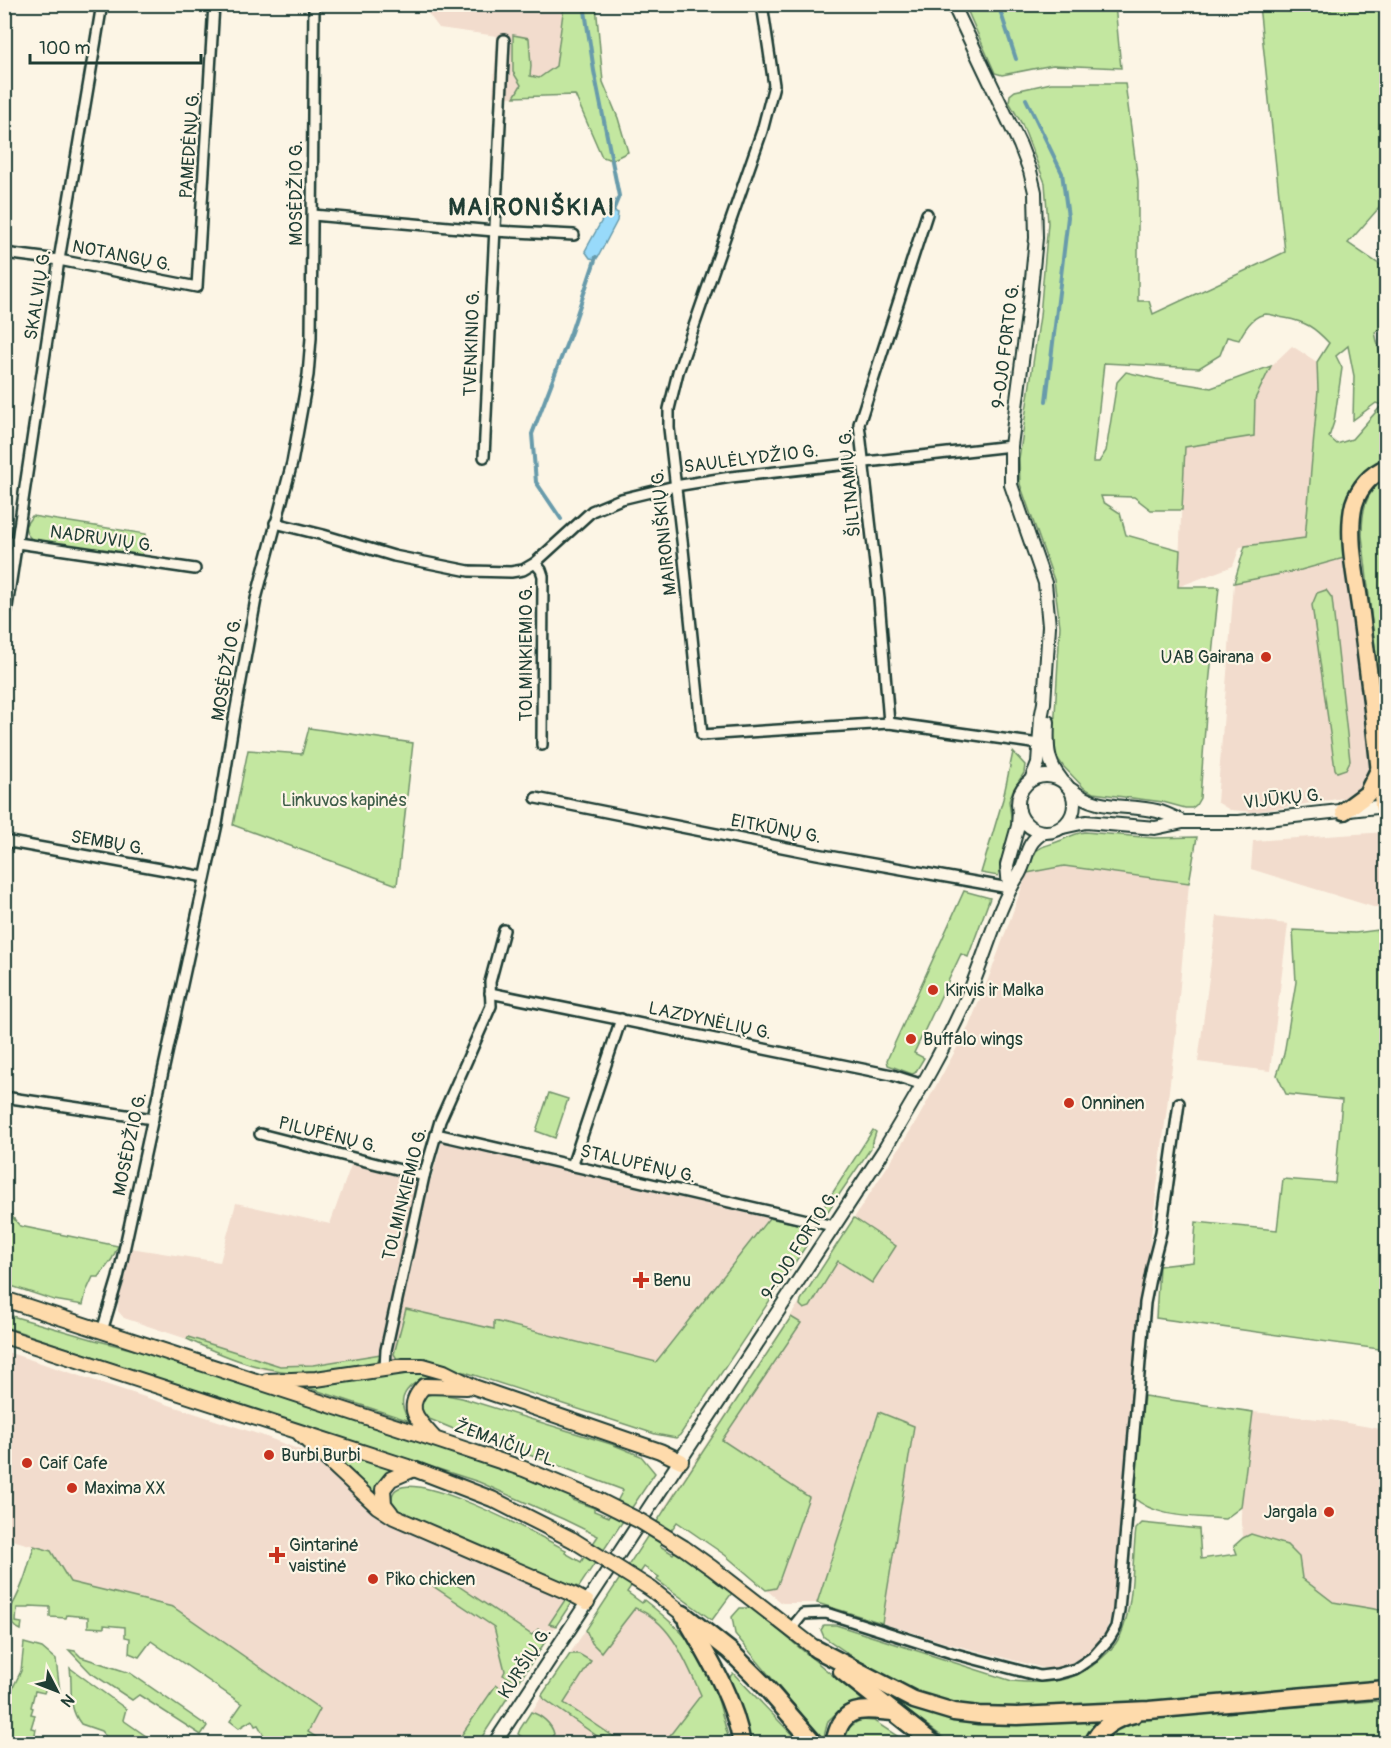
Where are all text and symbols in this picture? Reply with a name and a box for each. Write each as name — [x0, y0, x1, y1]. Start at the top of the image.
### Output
scale bar — [30, 27, 201, 65]
text: 100 m — [39, 37, 91, 60]
street label: PAMEDĖNŲ G. — [175, 91, 205, 199]
street label: MOSĖDŽIO G. — [285, 140, 308, 246]
district label: MAIRONIŠKIAI — [448, 192, 616, 222]
street label: NOTANGŲ G. — [70, 235, 174, 277]
street label: SKALVIŲ G. — [20, 248, 56, 342]
street label: 9-OJO FORTO G. — [987, 282, 1025, 410]
street label: TVENKINIO G. — [459, 289, 485, 397]
street label: ŠILTNAMIŲ G. — [833, 428, 866, 538]
street label: SAULĖLYDŽIO G. — [682, 439, 820, 479]
street label: MAIRONIŠKIŲ G. — [645, 467, 682, 597]
street label: NADRUVIŲ G. — [48, 520, 156, 558]
street label: TOLMINKIEMIO G. — [515, 585, 538, 721]
street label: MOSĖDŽIO G. — [207, 615, 247, 723]
place label: UAB Gairana — [1160, 646, 1254, 669]
marker: UAB Gairana — [1259, 650, 1273, 664]
street label: VIJŪKŲ G. — [1242, 783, 1324, 815]
park label: Linkuvos kapinės — [282, 789, 406, 812]
street label: EITKŪNŲ G. — [729, 809, 823, 849]
street label: SEMBŲ G. — [69, 825, 147, 861]
place label: Kirvis ir Malka — [945, 979, 1044, 1002]
marker: Kirvis ir Malka — [926, 983, 940, 997]
street label: LAZDYNĖLIŲ G. — [646, 997, 774, 1045]
place label: Buffalo wings — [923, 1028, 1023, 1051]
marker: Buffalo wings — [904, 1032, 918, 1046]
street label: MOSĖDŽIO G. — [108, 1090, 152, 1198]
place label: Onninen — [1081, 1092, 1145, 1115]
marker: Onninen — [1062, 1096, 1076, 1110]
street label: PILUPĖNŲ G. — [276, 1112, 380, 1158]
street label: TOLMINKIEMIO G. — [377, 1125, 433, 1263]
street label: STALUPĖNŲ G. — [578, 1140, 698, 1188]
street label: 9-OJO FORTO G. — [756, 1186, 844, 1304]
place label: Benu — [653, 1269, 691, 1292]
marker: Benu — [634, 1273, 648, 1287]
street label: ŽEMAIČIŲ PL. — [451, 1415, 561, 1473]
place label: Burbi Burbi — [281, 1444, 360, 1467]
marker: Burbi Burbi — [262, 1448, 276, 1462]
place label: Caif Cafe — [39, 1452, 108, 1475]
marker: Caif Cafe — [20, 1456, 34, 1470]
place label: Maxima XX — [84, 1477, 166, 1500]
marker: Maxima XX — [65, 1481, 79, 1495]
place label: Jargala — [1264, 1501, 1317, 1524]
marker: Jargala — [1322, 1505, 1336, 1519]
place label: Gintarinė vaistinė — [288, 1534, 359, 1578]
marker: Gintarinė vaistinė — [270, 1548, 284, 1562]
place label: Piko chicken — [385, 1568, 476, 1591]
marker: Piko chicken — [366, 1572, 380, 1586]
street label: KURŠIŲ G. — [492, 1622, 557, 1703]
north arrow — [27, 1661, 87, 1721]
text: N — [56, 1690, 78, 1711]

